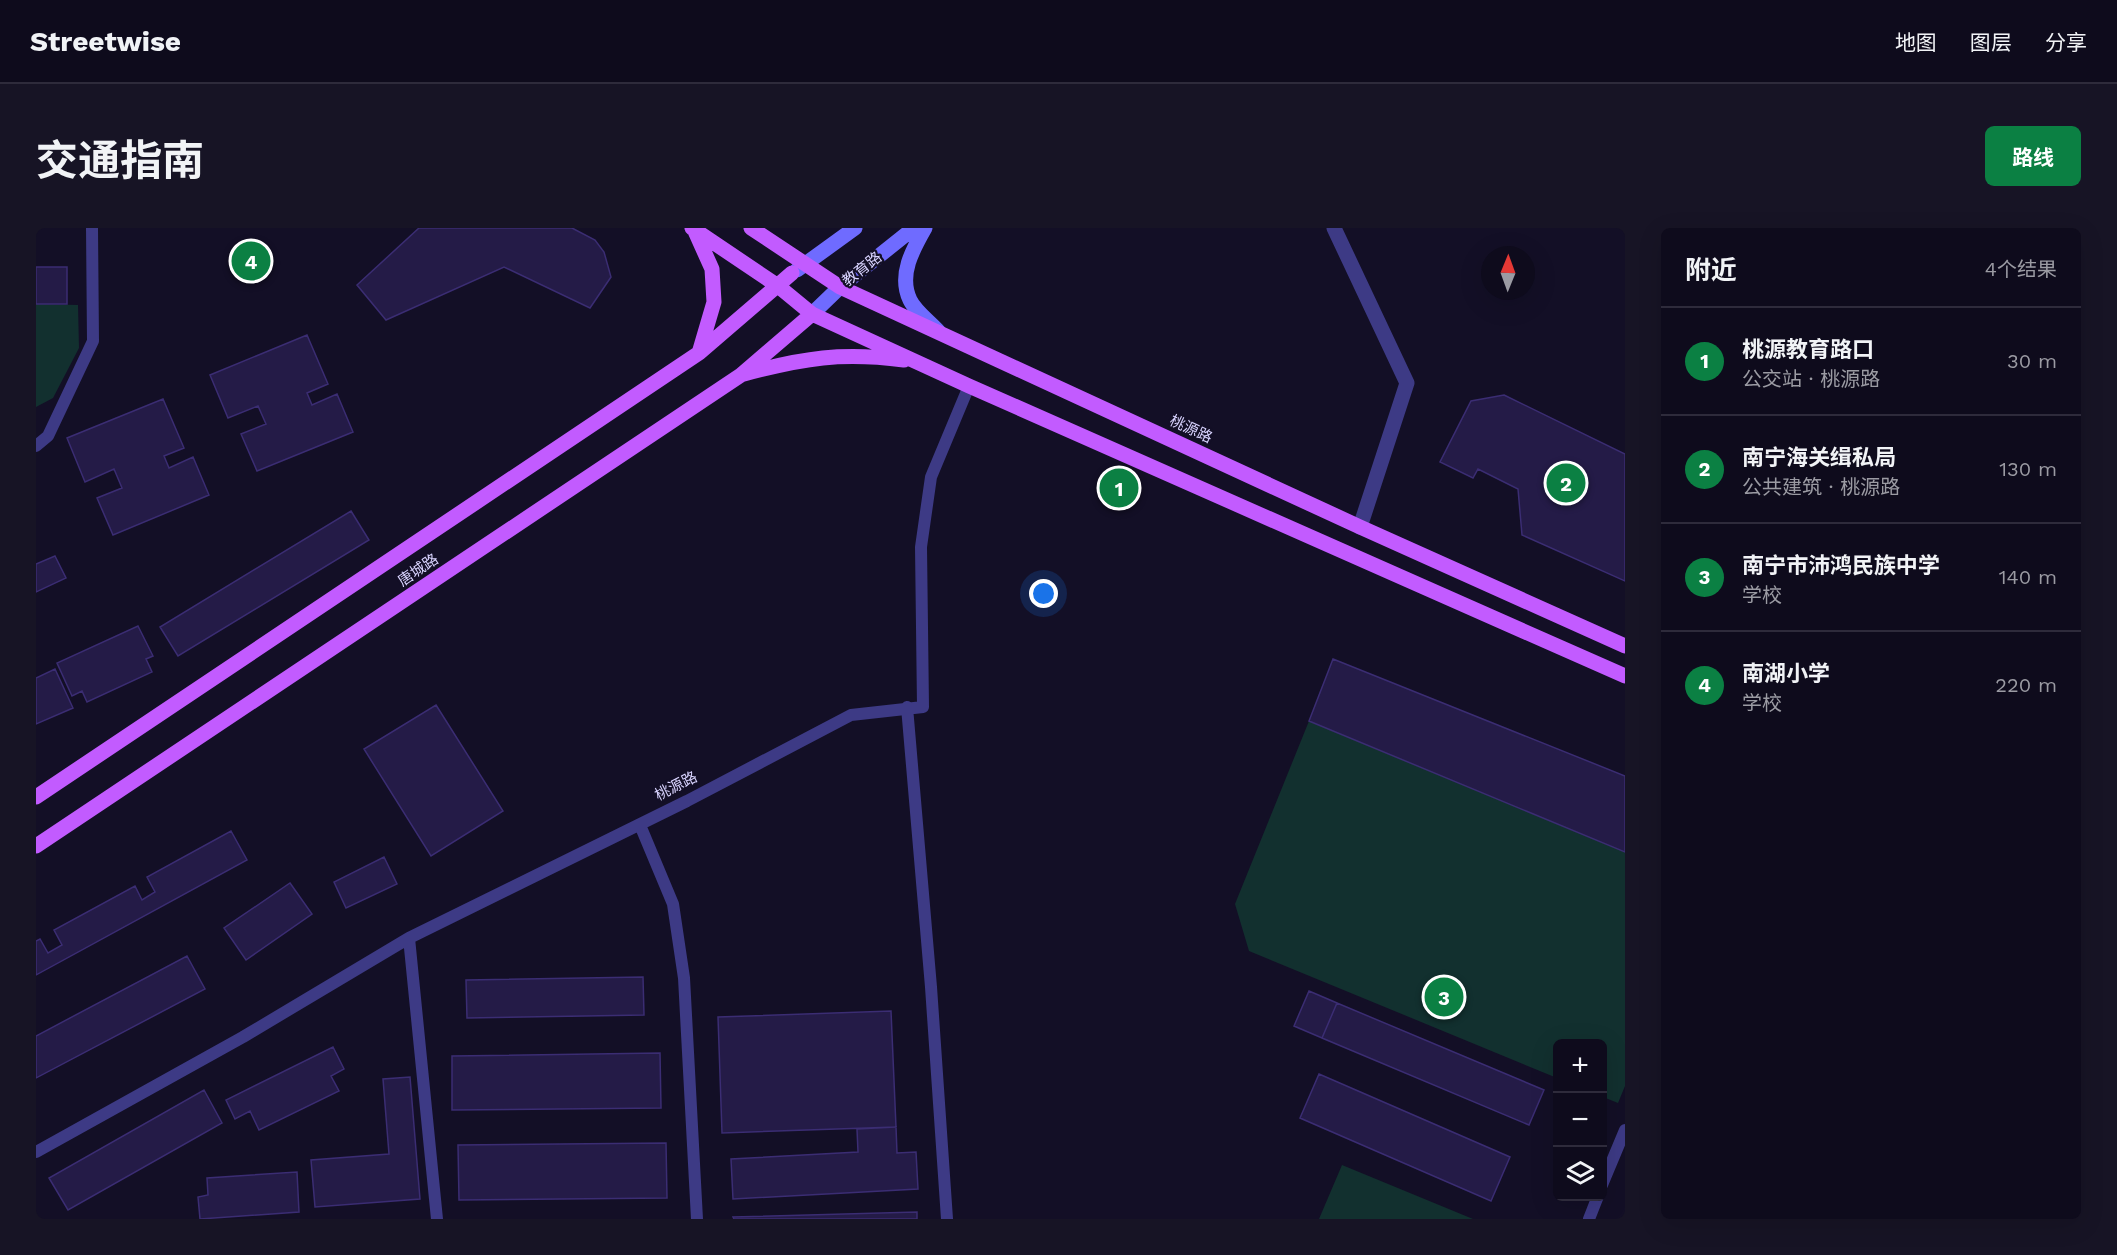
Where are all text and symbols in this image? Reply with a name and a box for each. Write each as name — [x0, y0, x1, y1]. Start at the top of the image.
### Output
text: Streetwise — [30, 25, 181, 58]
text: 地图 — [1895, 30, 1937, 55]
text: 图层 — [1970, 30, 2012, 55]
text: 分享 — [2045, 30, 2087, 55]
button: 路线 — [1985, 126, 2081, 186]
text: 交通指南 — [36, 136, 204, 185]
pin: 4 — [232, 238, 270, 284]
north arrow — [1481, 246, 1535, 300]
street label: 教育路 — [839, 248, 885, 290]
text: 附近 — [1685, 255, 1737, 285]
text: 4个结果 — [1985, 257, 2057, 281]
text: 桃源教育路口 — [1742, 337, 1874, 362]
text: 1 — [1700, 349, 1709, 373]
text: 30 m — [2007, 349, 2057, 373]
text: 公交站 · 桃源路 — [1742, 367, 1880, 391]
street label: 桃源路 — [1167, 411, 1215, 447]
text: 南宁海关缉私局 — [1742, 445, 1896, 470]
text: 2 — [1699, 457, 1710, 481]
text: 130 m — [1999, 457, 2057, 481]
pin: 2 — [1546, 460, 1586, 506]
pin: 1 — [1100, 466, 1138, 510]
text: 公共建筑 · 桃源路 — [1742, 475, 1900, 499]
street label: 唐城路 — [394, 550, 442, 590]
text: 南宁市沛鸿民族中学 — [1742, 553, 1940, 578]
text: 3 — [1699, 565, 1710, 589]
text: 140 m — [1999, 565, 2057, 589]
your location — [1029, 579, 1058, 608]
text: 学校 — [1742, 583, 1782, 607]
text: 南湖小学 — [1742, 661, 1830, 686]
text: 4 — [1698, 673, 1711, 697]
text: 220 m — [1995, 673, 2057, 697]
text: 学校 — [1742, 691, 1782, 715]
street label: 桃源路 — [652, 768, 700, 804]
pin: 3 — [1424, 974, 1464, 1020]
map controls — [1553, 1039, 1607, 1201]
button: + — [1553, 1039, 1607, 1093]
button: − — [1553, 1093, 1607, 1147]
button: layers — [1553, 1147, 1607, 1201]

